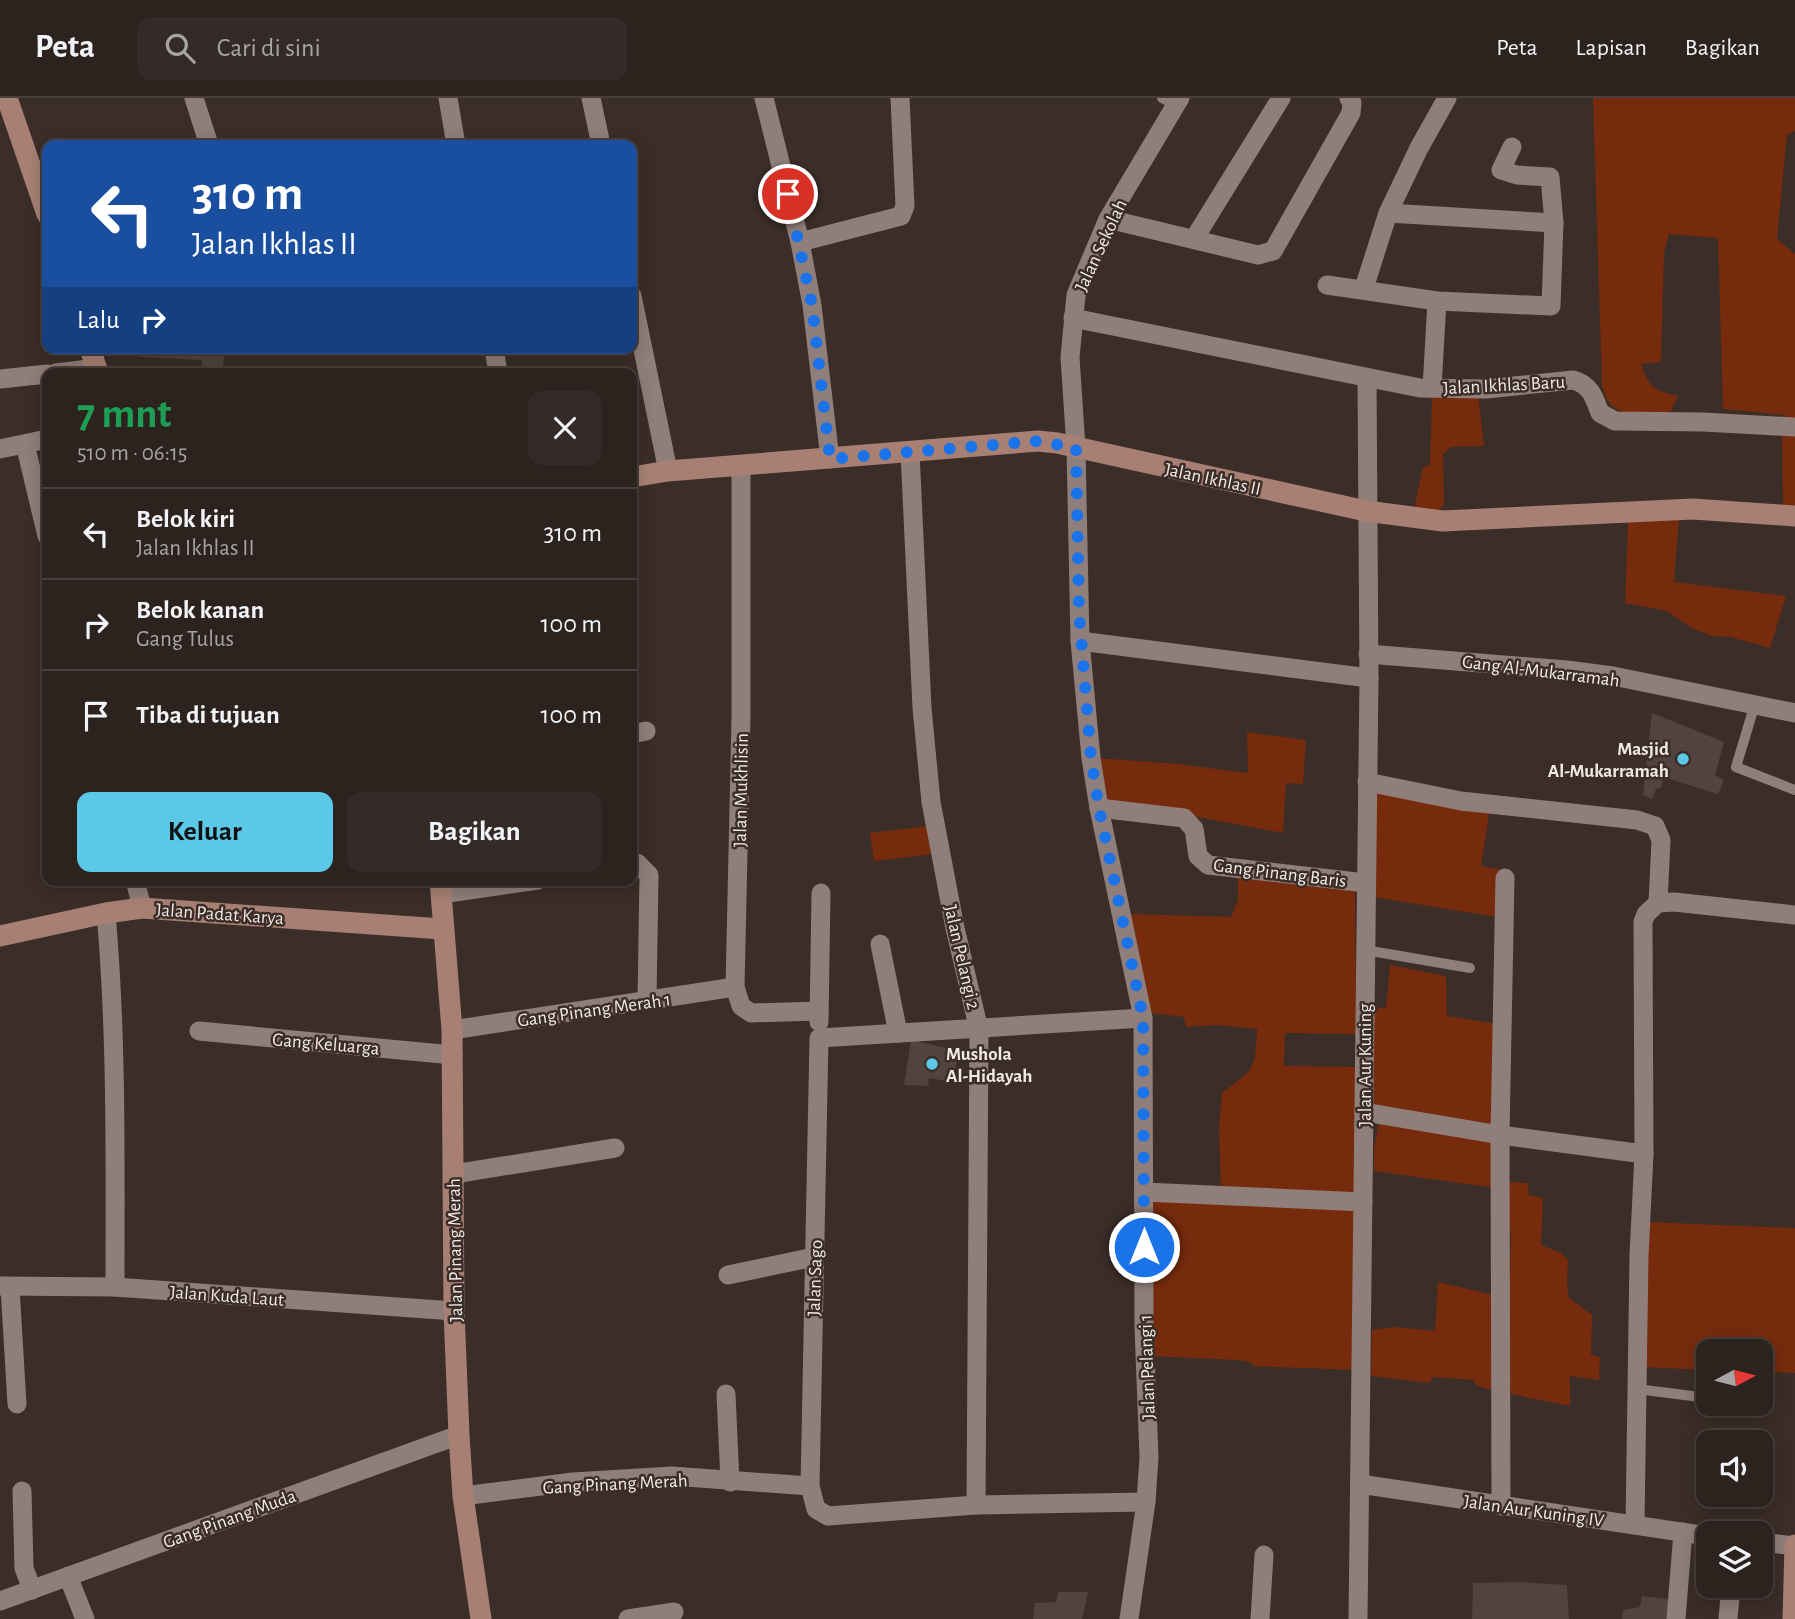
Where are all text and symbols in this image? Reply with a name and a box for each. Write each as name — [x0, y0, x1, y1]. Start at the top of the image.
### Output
search box — [137, 17, 627, 80]
icon: search — [161, 29, 199, 67]
text: Peta — [35, 31, 95, 64]
text: Cari di sini — [217, 35, 321, 61]
text: Peta — [1496, 36, 1538, 60]
text: Lapisan — [1576, 36, 1647, 60]
text: Bagikan — [1685, 36, 1760, 60]
pin — [758, 164, 818, 224]
icon: left — [77, 168, 168, 259]
text: 310 m — [192, 170, 303, 219]
icon: arrive — [769, 175, 807, 213]
street label: Jalan Sekolah — [1072, 197, 1131, 294]
text: Jalan Ikhlas II — [192, 228, 357, 260]
icon: right — [134, 301, 172, 339]
text: Lalu — [77, 307, 120, 333]
street label: Jalan Ikhlas Baru — [1442, 373, 1566, 398]
button: close — [528, 391, 602, 465]
text: 7 mnt — [77, 393, 172, 435]
text: 510 m · 06:15 — [77, 442, 187, 465]
street label: Jalan Ikhlas II — [1163, 460, 1263, 499]
text: Belok kiri — [136, 506, 235, 532]
icon: left — [77, 515, 115, 553]
text: 310 m — [544, 520, 602, 546]
text: Jalan Ikhlas II — [136, 537, 255, 560]
text: Belok kanan — [136, 597, 264, 623]
icon: right — [77, 606, 115, 644]
text: 100 m — [541, 611, 602, 637]
text: Gang Tulus — [136, 628, 234, 651]
street label: Gang Al-Mukarramah — [1461, 652, 1621, 691]
icon: arrive — [77, 697, 115, 735]
text: Tiba di tujuan — [136, 702, 280, 728]
text: 100 m — [541, 702, 602, 728]
street label: Jalan Mukhlisin — [731, 733, 752, 847]
place label: Masjid Al-Mukarramah — [1548, 740, 1669, 781]
marker: Masjid Al-Mukarramah — [1675, 751, 1691, 767]
button: Keluar — [77, 792, 333, 872]
button: Bagikan — [347, 792, 602, 872]
street label: Gang Pinang Baris — [1212, 856, 1347, 891]
street label: Jalan Padat Karya — [155, 901, 285, 928]
street label: Jalan Pelangi 2 — [940, 903, 983, 1012]
street label: Gang Pinang Merah 1 — [516, 990, 672, 1031]
street label: Jalan Aur Kuning — [1356, 1003, 1375, 1126]
street label: Gang Keluarga — [271, 1030, 381, 1059]
place label: Mushola Al-Hidayah — [946, 1045, 1032, 1086]
marker: Mushola Al-Hidayah — [924, 1056, 940, 1072]
street label: Jalan Pinang Merah — [445, 1178, 466, 1322]
position arrow — [1107, 1210, 1181, 1284]
street label: Jalan Sago — [805, 1240, 826, 1317]
street label: Jalan Kuda Laut — [169, 1283, 285, 1310]
street label: Jalan Pelangi 1 — [1136, 1314, 1159, 1420]
north arrow — [1696, 1339, 1773, 1416]
map controls — [1696, 1339, 1773, 1598]
button: sound — [1696, 1430, 1773, 1507]
street label: Gang Pinang Merah — [542, 1471, 688, 1498]
street label: Gang Pinang Muda — [161, 1486, 299, 1552]
street label: Jalan Aur Kuning IV — [1462, 1492, 1605, 1531]
button: layers — [1696, 1521, 1773, 1598]

